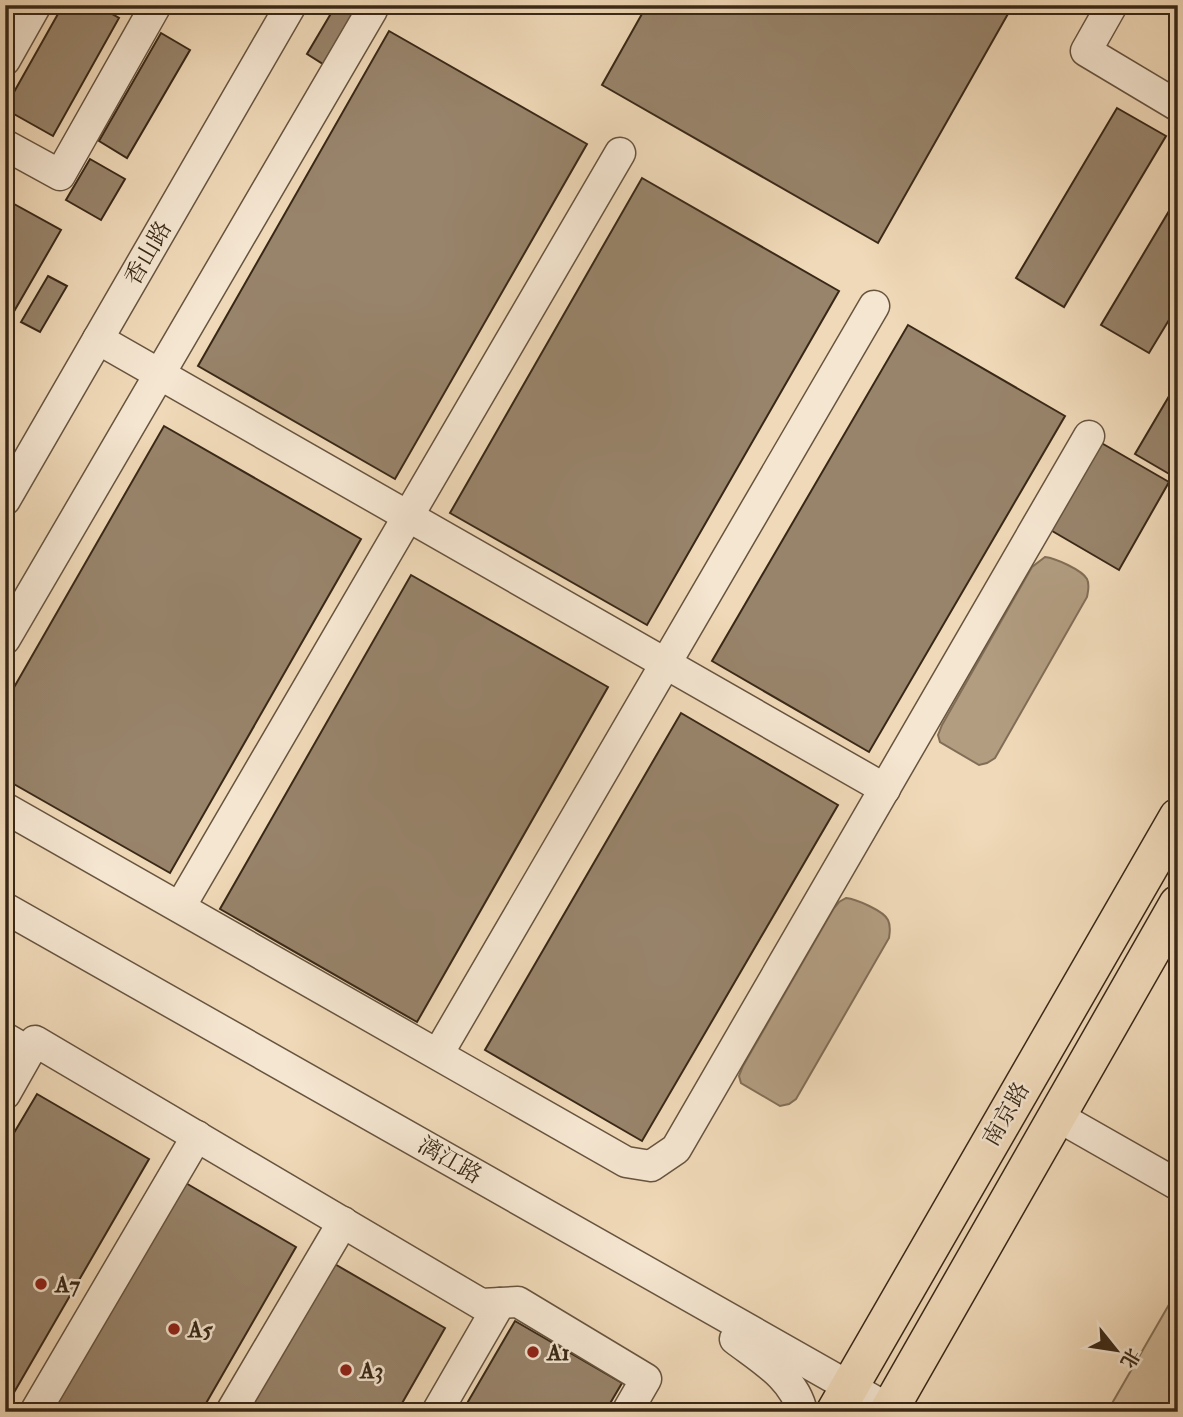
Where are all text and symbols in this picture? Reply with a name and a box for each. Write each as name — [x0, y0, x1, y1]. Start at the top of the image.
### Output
street label: 香山路 — [118, 216, 178, 290]
street label: 南京路 — [976, 1077, 1036, 1151]
street label: 漓江路 — [413, 1130, 487, 1190]
place label: A7 — [54, 1270, 81, 1299]
marker: A7 — [33, 1276, 49, 1292]
place label: A5 — [187, 1315, 214, 1344]
north arrow — [1082, 1316, 1152, 1386]
marker: A5 — [166, 1321, 182, 1337]
place label: A1 — [546, 1338, 570, 1367]
marker: A1 — [525, 1344, 541, 1360]
text: 北 — [1115, 1344, 1145, 1372]
place label: A3 — [359, 1356, 383, 1385]
marker: A3 — [338, 1362, 354, 1378]

